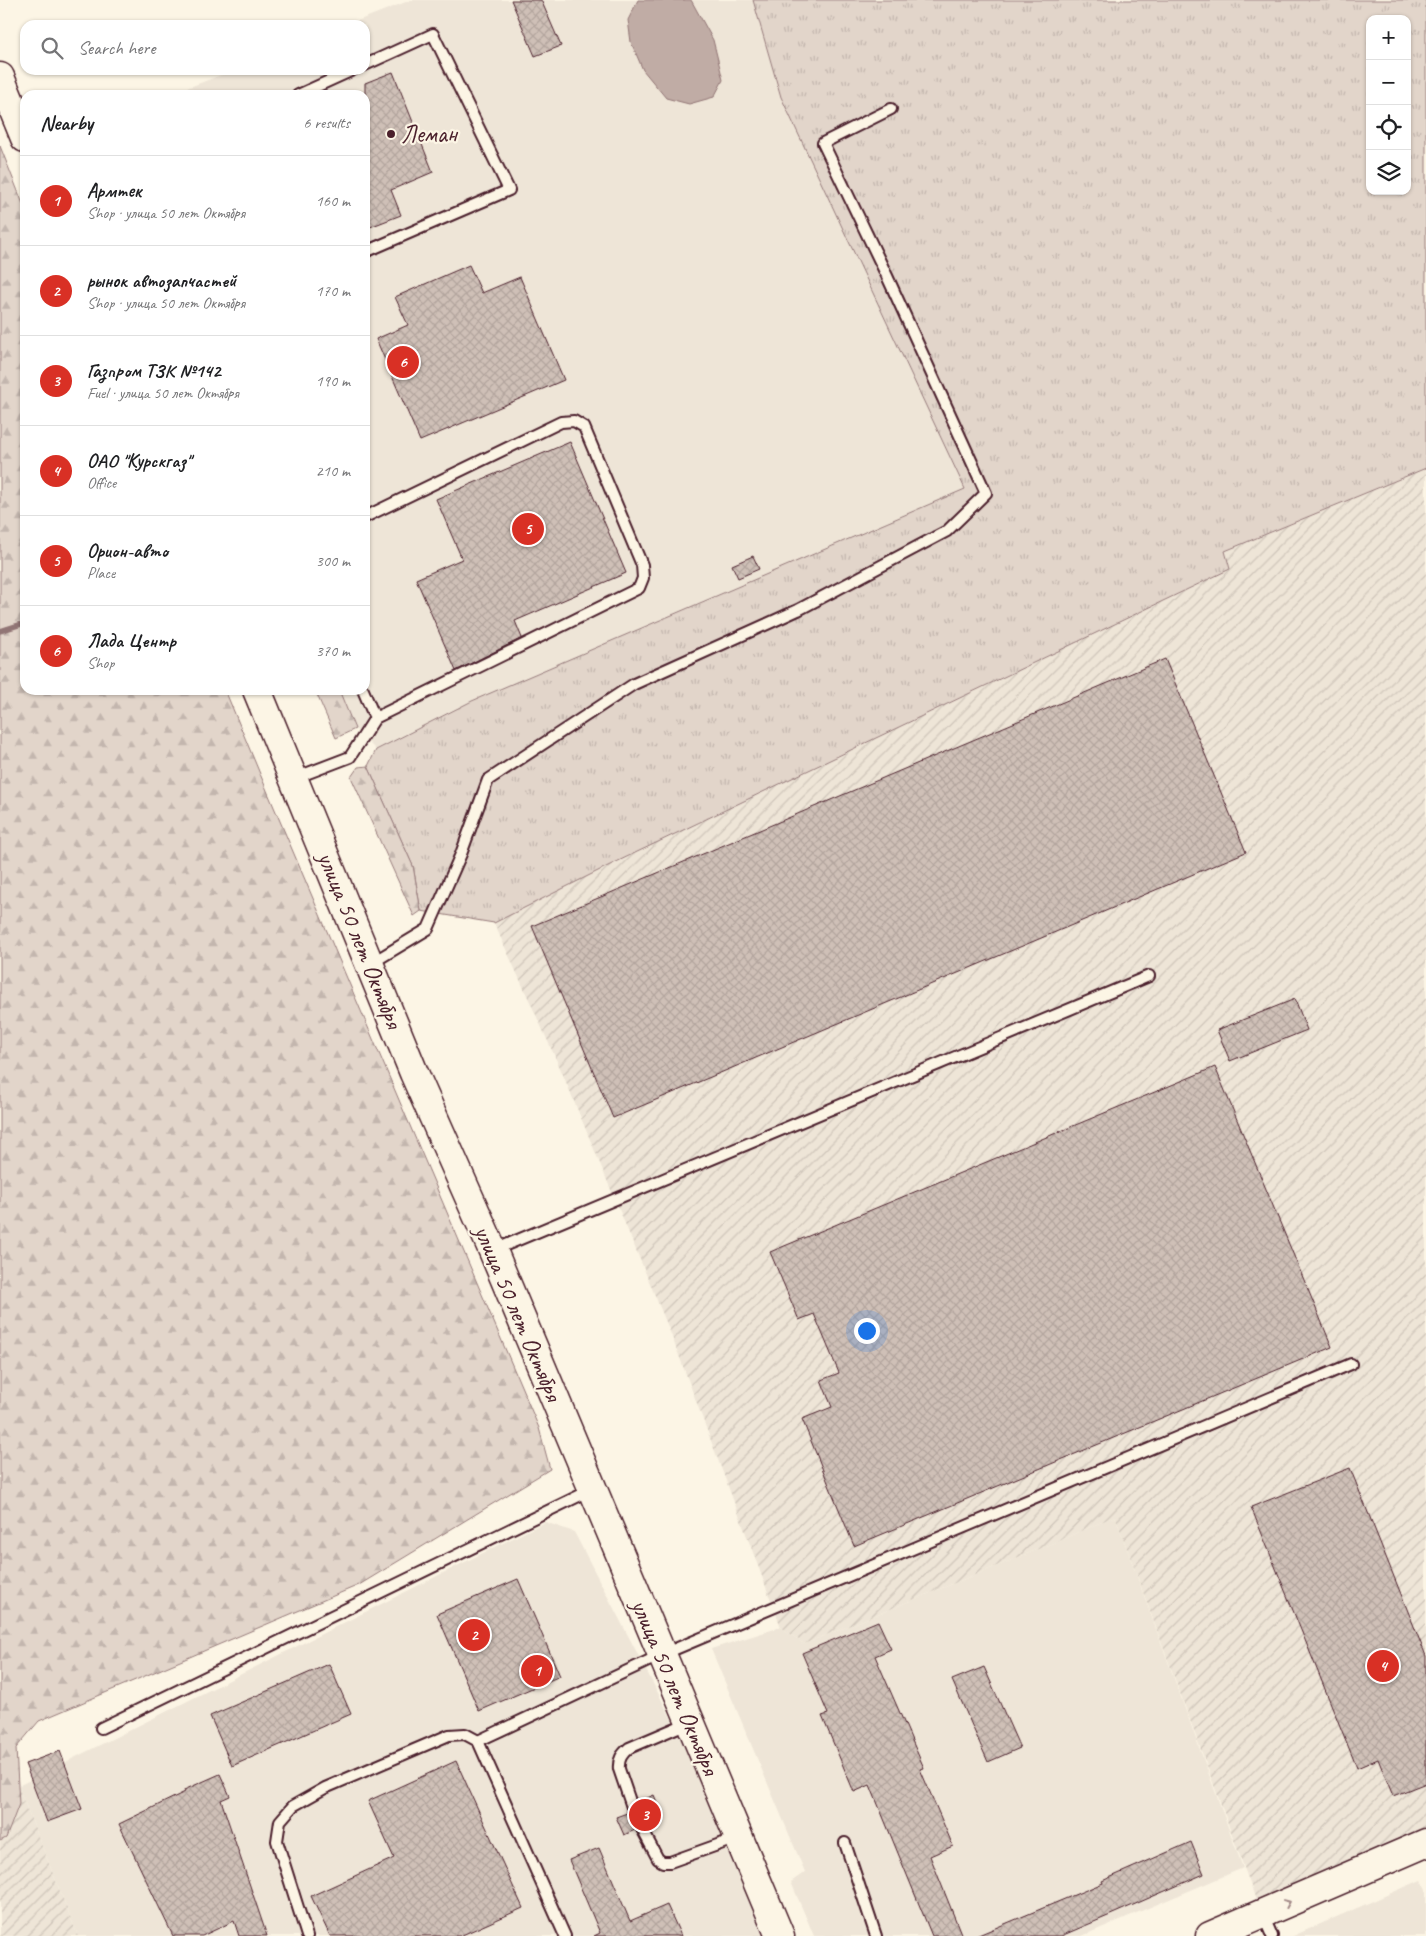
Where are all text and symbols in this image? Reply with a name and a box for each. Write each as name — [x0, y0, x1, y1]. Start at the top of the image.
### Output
map controls — [1366, 15, 1411, 195]
button: + — [1366, 15, 1411, 60]
search box — [20, 20, 370, 75]
icon: search — [38, 34, 66, 62]
text: Search here — [78, 36, 155, 60]
button: − — [1366, 60, 1411, 105]
button: locate — [1366, 105, 1411, 150]
text: Nearby — [40, 110, 93, 136]
text: 6 results — [303, 113, 350, 133]
place label: Леман — [401, 118, 459, 150]
marker: Леман — [385, 128, 397, 140]
button: layers — [1366, 150, 1411, 195]
text: Армтек — [87, 179, 141, 203]
text: 1 — [52, 191, 60, 211]
text: 160 m — [316, 191, 350, 211]
text: Shop · улица 50 лет Октября — [87, 203, 245, 223]
text: рынок автозапчастей — [87, 269, 236, 293]
text: 2 — [52, 281, 60, 301]
text: 170 m — [316, 281, 350, 301]
text: Shop · улица 50 лет Октября — [87, 293, 245, 313]
pin: 6 — [387, 343, 419, 381]
text: Газпром ТЗК №142 — [87, 359, 221, 383]
text: 3 — [52, 371, 60, 391]
text: 190 m — [316, 371, 350, 391]
text: Fuel · улица 50 лет Октября — [87, 383, 239, 403]
text: ОАО "Курскгаз" — [87, 449, 191, 473]
text: 4 — [52, 461, 60, 481]
text: 210 m — [316, 461, 350, 481]
text: Office — [87, 473, 116, 493]
pin: 5 — [512, 510, 544, 548]
text: Орион-авто — [87, 539, 168, 563]
text: 5 — [53, 551, 59, 571]
text: 300 m — [316, 551, 350, 571]
text: Place — [87, 563, 115, 583]
text: Лада Центр — [87, 629, 176, 653]
text: 6 — [52, 641, 60, 661]
text: 370 m — [316, 641, 350, 661]
text: Shop — [87, 653, 114, 673]
street label: улица 50 лет Октября — [309, 845, 411, 1035]
street label: улица 50 лет Октября — [466, 1218, 570, 1408]
your location — [854, 1318, 880, 1344]
street label: улица 50 лет Октября — [623, 1592, 727, 1782]
pin: 2 — [458, 1616, 490, 1654]
pin: 4 — [1367, 1647, 1399, 1685]
pin: 1 — [521, 1652, 553, 1690]
pin: 3 — [629, 1796, 661, 1834]
one-way arrow — [1282, 1899, 1291, 1910]

